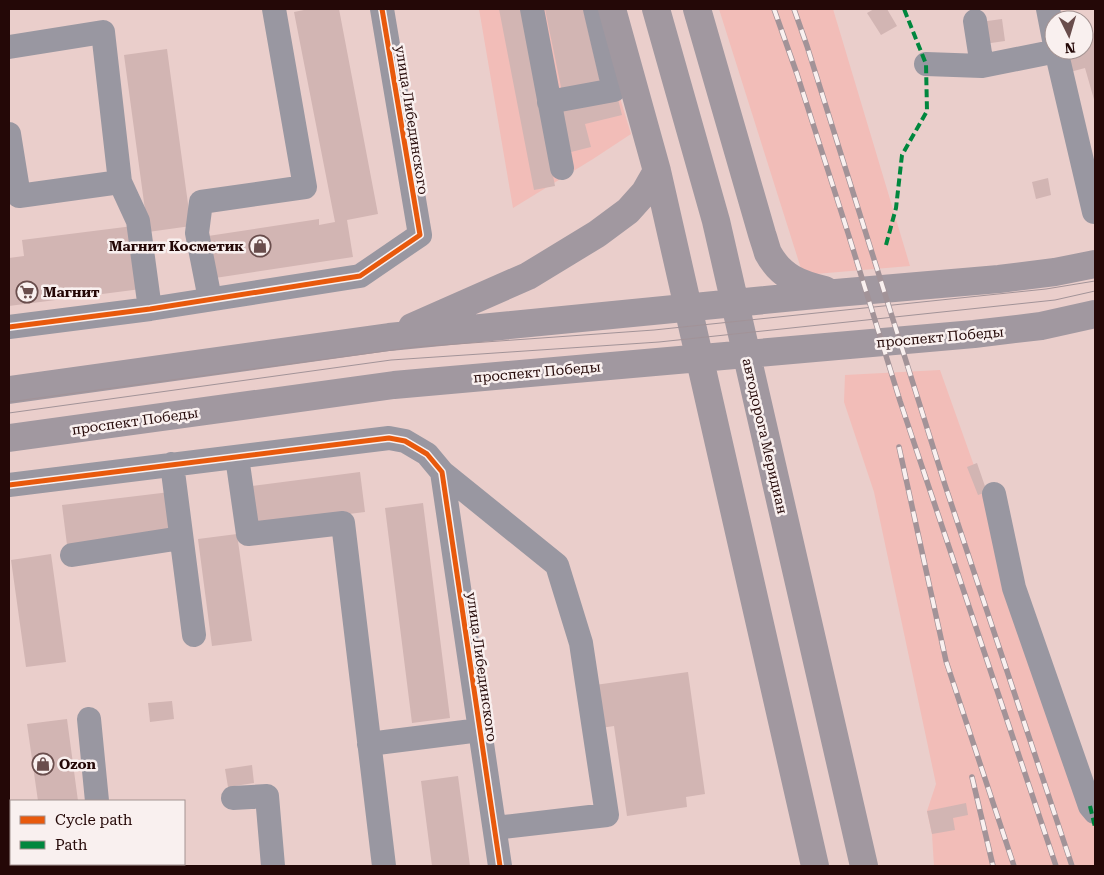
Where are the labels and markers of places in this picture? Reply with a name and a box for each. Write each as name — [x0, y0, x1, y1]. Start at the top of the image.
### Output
shop icon: Магнит Косметик — [248, 234, 272, 258]
place label: Магнит Косметик — [109, 238, 244, 254]
supermarket icon: Магнит — [15, 280, 39, 304]
place label: Магнит — [43, 284, 100, 300]
shop icon: Ozon — [31, 752, 55, 776]
place label: Ozon — [59, 756, 97, 772]

